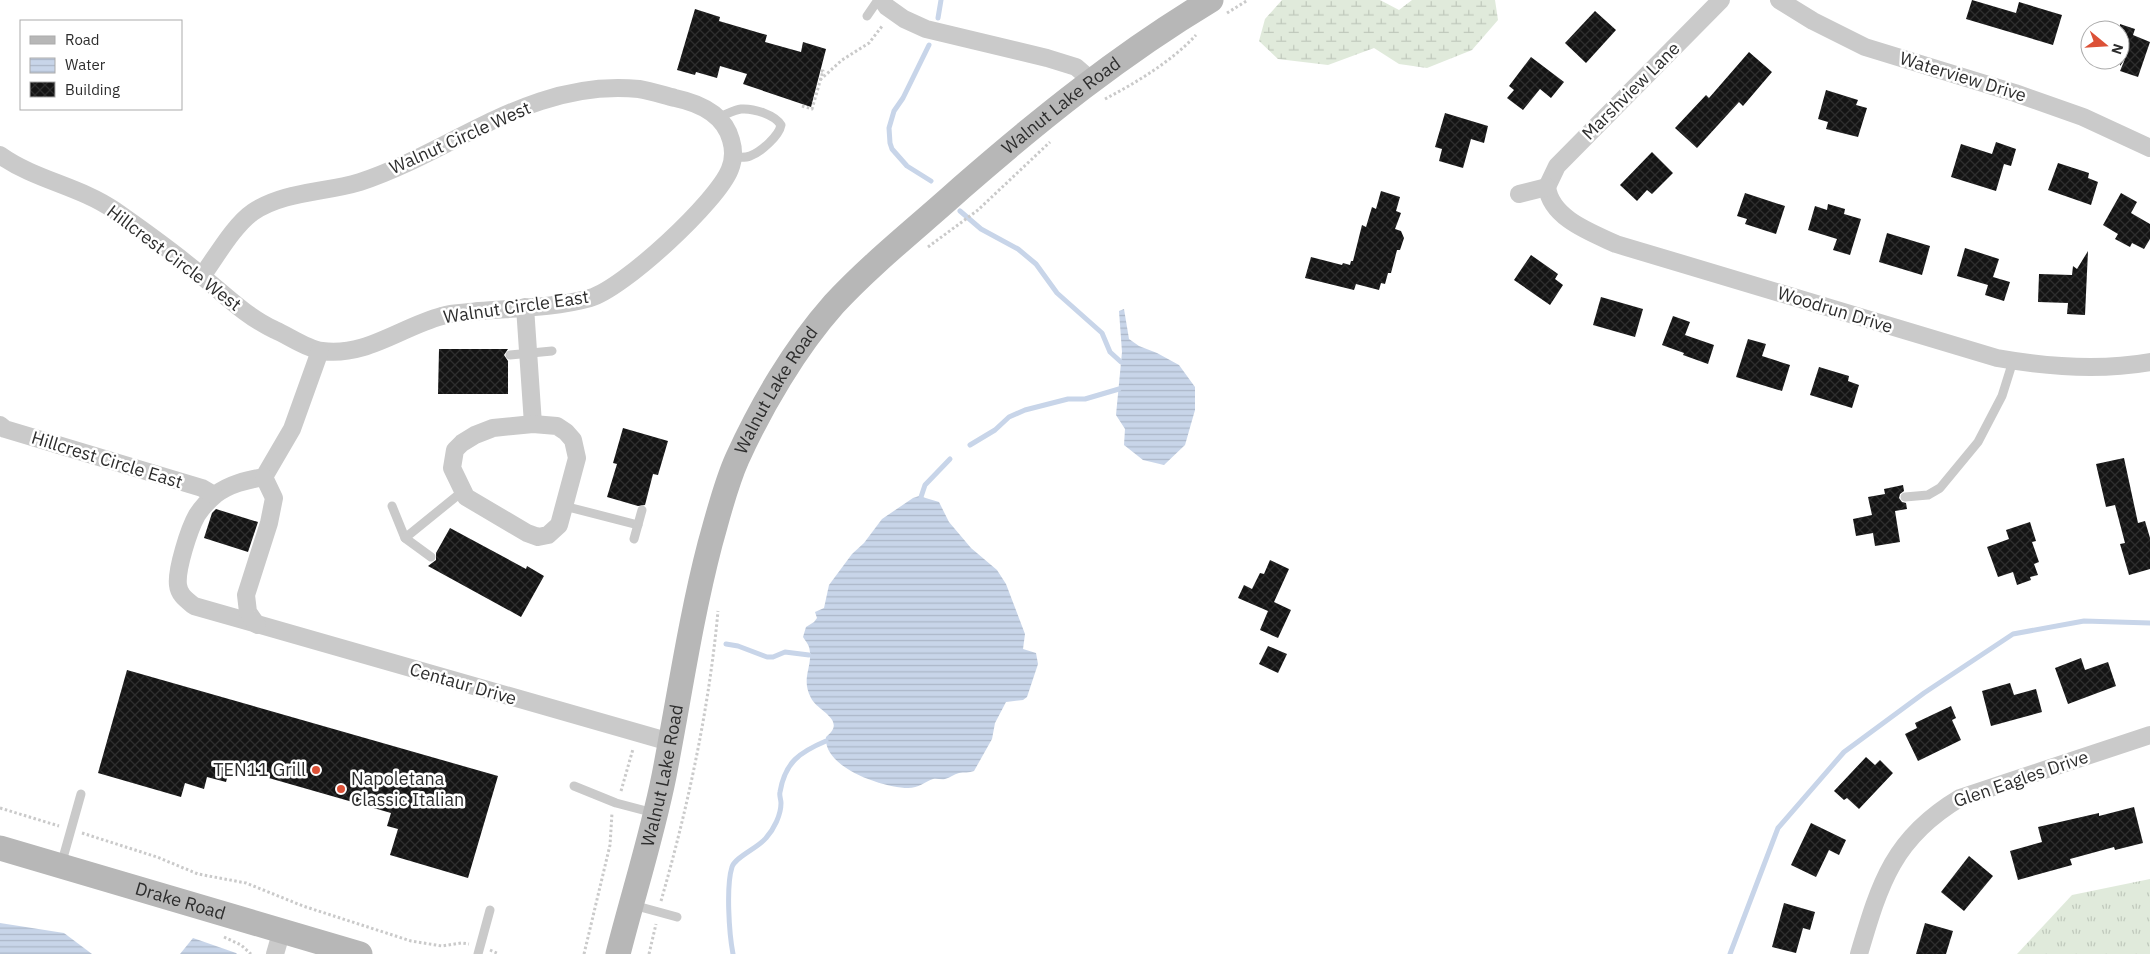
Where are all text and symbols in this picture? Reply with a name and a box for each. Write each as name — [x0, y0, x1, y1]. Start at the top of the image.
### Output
legend — [20, 20, 182, 110]
north arrow — [2080, 20, 2130, 70]
text: Road — [65, 30, 100, 49]
street label: Marshview Lane — [1577, 37, 1685, 145]
text: N — [2107, 41, 2127, 57]
street label: Waterview Drive — [1897, 46, 2029, 107]
street label: Walnut Lake Road — [997, 52, 1125, 159]
text: Water — [65, 55, 106, 74]
text: Building — [65, 80, 120, 99]
street label: Walnut Circle West — [386, 96, 534, 179]
street label: Hillcrest Circle West — [103, 200, 246, 316]
street label: Woodrun Drive — [1775, 281, 1896, 338]
street label: Walnut Circle East — [442, 285, 590, 328]
street label: Walnut Lake Road — [729, 321, 823, 458]
street label: Hillcrest Circle East — [29, 426, 186, 493]
street label: Centaur Drive — [407, 657, 519, 710]
street label: Walnut Lake Road — [636, 703, 688, 849]
street label: Glen Eagles Drive — [1950, 745, 2091, 812]
place label: TEN11 Grill — [213, 758, 306, 781]
marker: TEN11 Grill — [310, 764, 322, 776]
place label: Napoletana Classic Italian — [351, 767, 464, 811]
marker: Napoletana Classic Italian — [335, 783, 347, 795]
street label: Drake Road — [133, 876, 228, 925]

